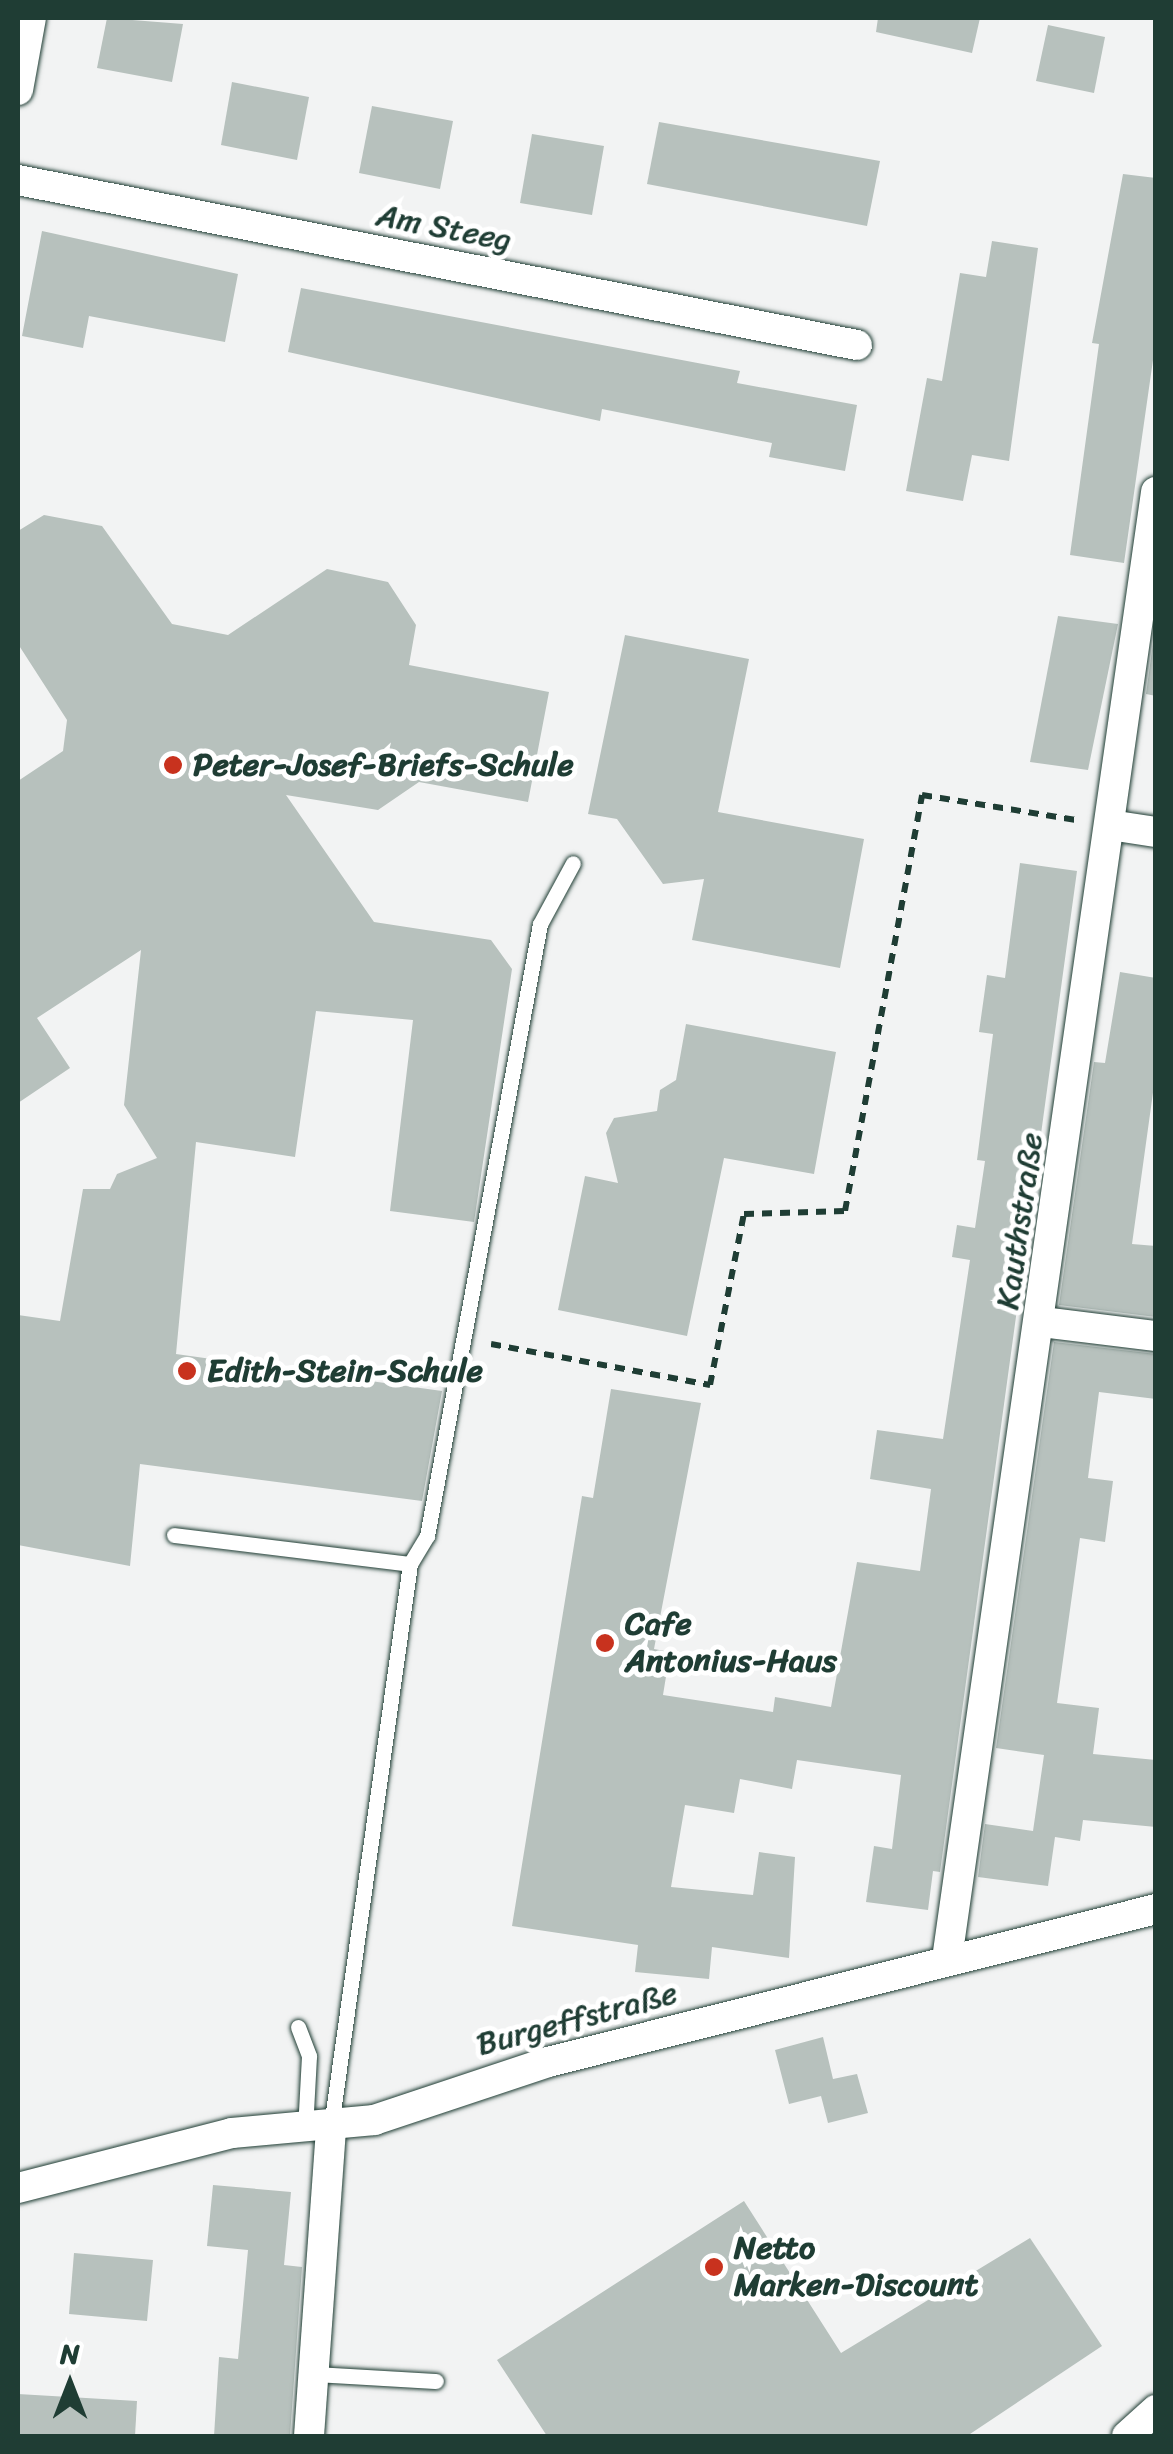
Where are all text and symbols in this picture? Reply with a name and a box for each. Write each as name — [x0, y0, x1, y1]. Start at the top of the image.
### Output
street label: Am Steeg — [373, 196, 515, 260]
place label: Peter-Josef-Briefs-Schule — [193, 746, 574, 784]
marker: Peter-Josef-Briefs-Schule — [162, 754, 184, 776]
street label: Kauthstraße — [989, 1130, 1051, 1312]
place label: Edith-Stein-Schule — [207, 1352, 483, 1390]
marker: Edith-Stein-Schule — [176, 1360, 198, 1382]
place label: Cafe Antonius-Haus — [625, 1606, 837, 1681]
marker: Cafe Antonius-Haus — [594, 1632, 616, 1654]
street label: Burgeffstraße — [472, 1974, 682, 2064]
place label: Netto Marken-Discount — [734, 2230, 978, 2305]
marker: Netto Marken-Discount — [703, 2256, 725, 2278]
text: N — [60, 2329, 80, 2378]
north arrow — [20, 2334, 120, 2434]

